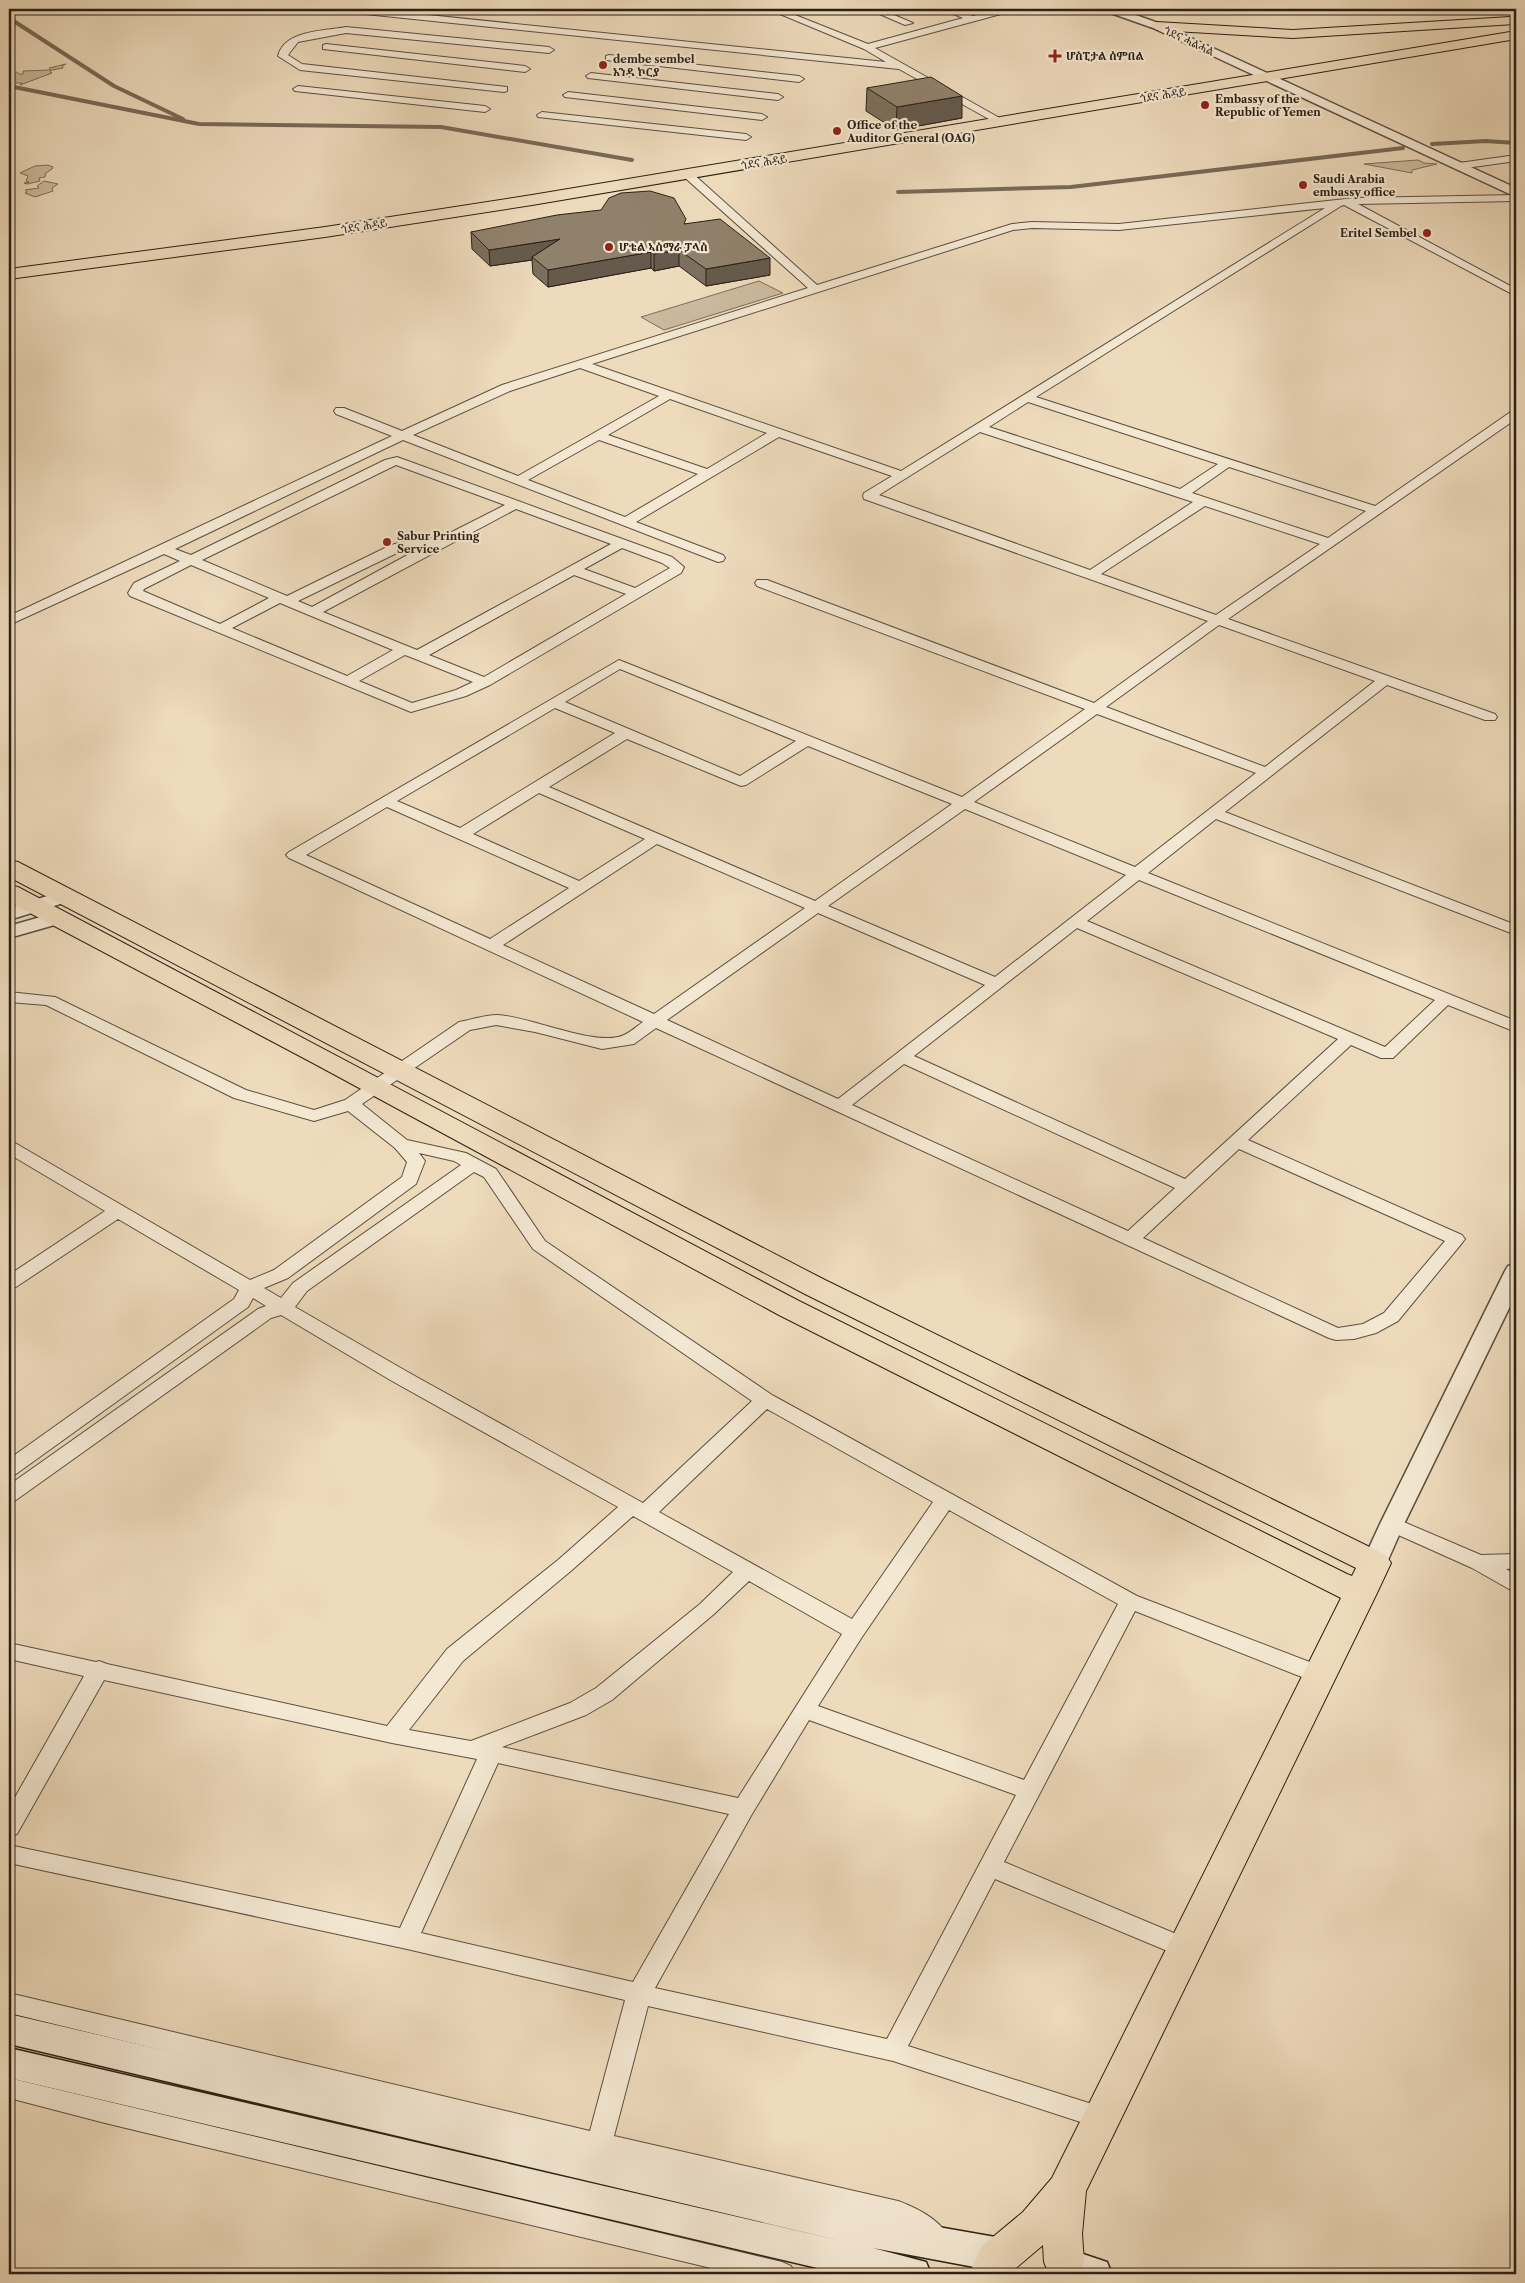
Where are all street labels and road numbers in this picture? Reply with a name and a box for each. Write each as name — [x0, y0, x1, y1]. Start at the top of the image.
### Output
street label: ጎደና ሓልሓል — [1161, 23, 1217, 59]
street label: ጎደና ሕዳይ — [1139, 84, 1187, 106]
street label: ጎደና ሕዳይ — [740, 151, 788, 173]
street label: ጎደና ሕዳይ — [340, 215, 388, 237]

